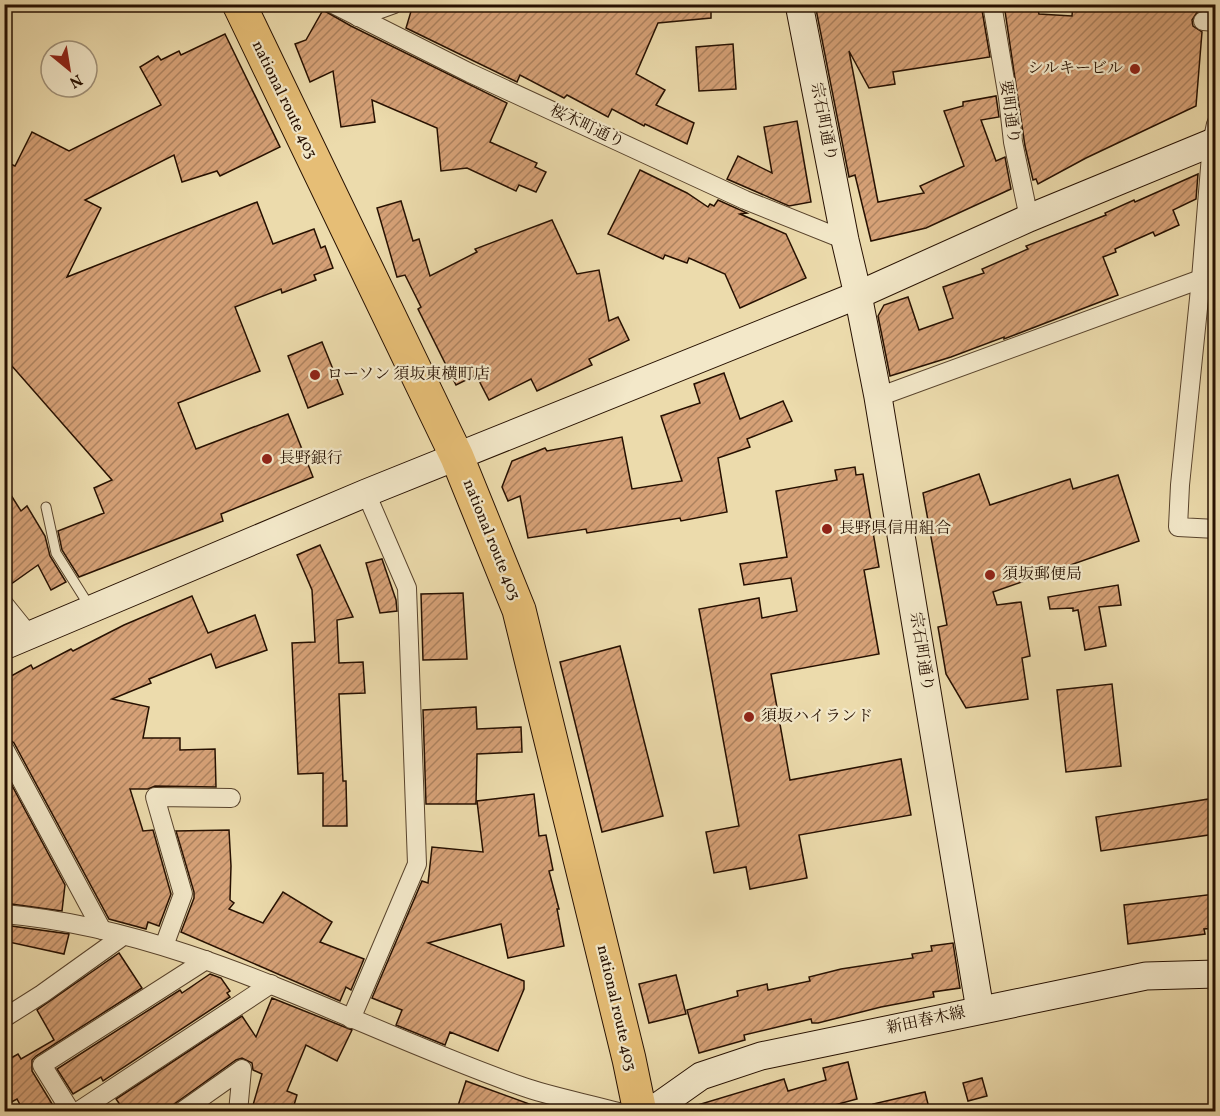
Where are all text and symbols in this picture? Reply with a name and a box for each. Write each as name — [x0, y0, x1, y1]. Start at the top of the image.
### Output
street label: national route 403 — [246, 37, 322, 163]
north arrow — [39, 39, 99, 99]
place label: シルキービル — [1027, 58, 1123, 80]
marker: シルキービル — [1128, 62, 1142, 76]
text: N — [65, 68, 86, 93]
street label: 要町通り — [994, 79, 1024, 145]
street label: 宗石町通り — [805, 81, 841, 163]
street label: 桜木町通り — [546, 100, 628, 154]
place label: ローソン 須坂東横町店 — [327, 364, 490, 386]
marker: ローソン 須坂東横町店 — [308, 368, 322, 382]
place label: 長野銀行 — [279, 448, 343, 470]
marker: 長野銀行 — [260, 452, 274, 466]
street label: national route 403 — [457, 476, 525, 604]
place label: 長野県信用組合 — [839, 518, 951, 540]
marker: 長野県信用組合 — [820, 522, 834, 536]
place label: 須坂郵便局 — [1002, 564, 1082, 586]
marker: 須坂郵便局 — [983, 568, 997, 582]
street label: 宗石町通り — [904, 611, 938, 693]
place label: 須坂ハイランド — [761, 706, 873, 728]
marker: 須坂ハイランド — [742, 710, 756, 724]
street label: national route 403 — [591, 943, 641, 1073]
street label: 新田春木線 — [885, 1002, 967, 1040]

